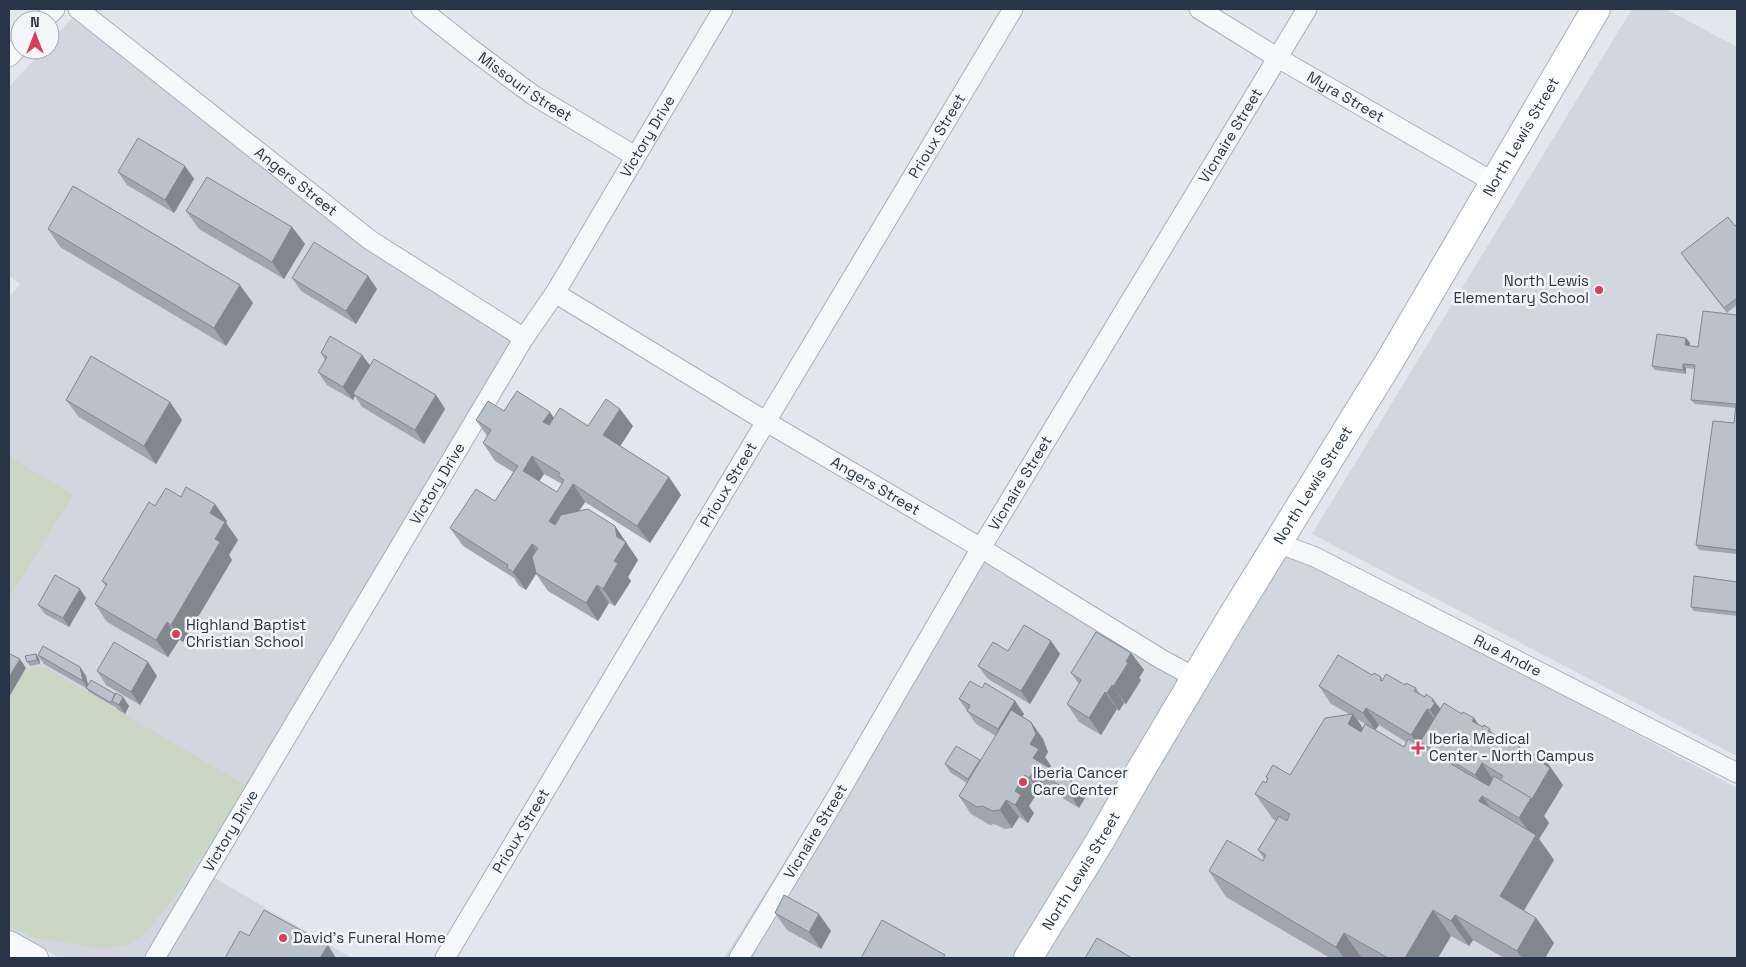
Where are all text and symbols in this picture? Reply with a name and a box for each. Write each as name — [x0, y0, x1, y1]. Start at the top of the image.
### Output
north arrow — [10, 10, 60, 60]
text: N — [30, 13, 40, 31]
street label: Missouri Street — [475, 47, 576, 125]
street label: Myra Street — [1304, 67, 1388, 126]
street label: North Lewis Street — [1478, 73, 1563, 200]
street label: Vicnaire Street — [1194, 84, 1266, 186]
street label: Prioux Street — [904, 90, 969, 182]
street label: Victory Drive — [615, 92, 679, 181]
street label: Angers Street — [251, 143, 342, 220]
place label: North Lewis Elementary School — [1453, 271, 1589, 307]
marker: North Lewis Elementary School — [1593, 284, 1605, 296]
street label: North Lewis Street — [1269, 422, 1356, 548]
street label: Vicnaire Street — [984, 432, 1056, 534]
street label: Prioux Street — [695, 438, 761, 530]
street label: Victory Drive — [405, 439, 469, 528]
street label: Angers Street — [828, 452, 924, 519]
place label: Highland Baptist Christian School — [186, 615, 307, 651]
marker: Highland Baptist Christian School — [170, 628, 182, 640]
street label: Rue Andre — [1471, 630, 1545, 680]
place label: Iberia Medical Center - North Campus — [1429, 729, 1594, 765]
marker: Iberia Medical Center - North Campus — [1411, 741, 1425, 755]
place label: Iberia Cancer Care Center — [1033, 763, 1128, 799]
marker: Iberia Cancer Care Center — [1017, 776, 1029, 788]
street label: Vicnaire Street — [779, 780, 851, 882]
street label: Prioux Street — [488, 785, 553, 877]
street label: Victory Drive — [199, 786, 262, 875]
street label: North Lewis Street — [1038, 808, 1124, 933]
place label: David's Funeral Home — [293, 928, 446, 947]
marker: David's Funeral Home — [277, 932, 289, 944]

